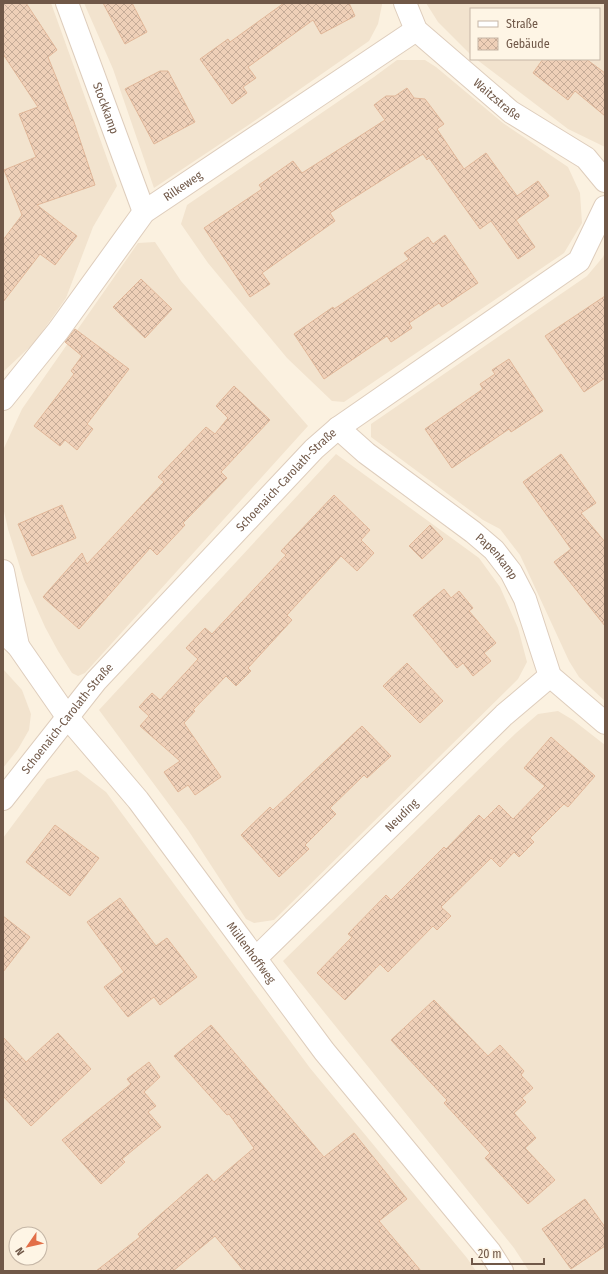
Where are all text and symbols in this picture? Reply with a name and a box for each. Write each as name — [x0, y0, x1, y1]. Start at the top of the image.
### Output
legend — [470, 8, 600, 60]
text: Straße — [506, 17, 538, 31]
text: Gebäude — [506, 37, 550, 51]
street label: Waitzstraße — [471, 76, 523, 123]
street label: Stockkamp — [90, 80, 122, 136]
street label: Rilkeweg — [161, 168, 205, 204]
street label: Schoenaich-Carolath-Straße — [233, 426, 339, 534]
street label: Papenkamp — [473, 531, 521, 582]
street label: Schoenaich-Carolath-Straße — [19, 660, 116, 777]
street label: Neuding — [382, 796, 421, 835]
street label: Müllenhoffweg — [224, 919, 279, 986]
north arrow — [8, 1226, 48, 1266]
scale bar — [472, 1240, 544, 1266]
text: N — [13, 1245, 27, 1258]
text: 20 m — [478, 1247, 502, 1261]

